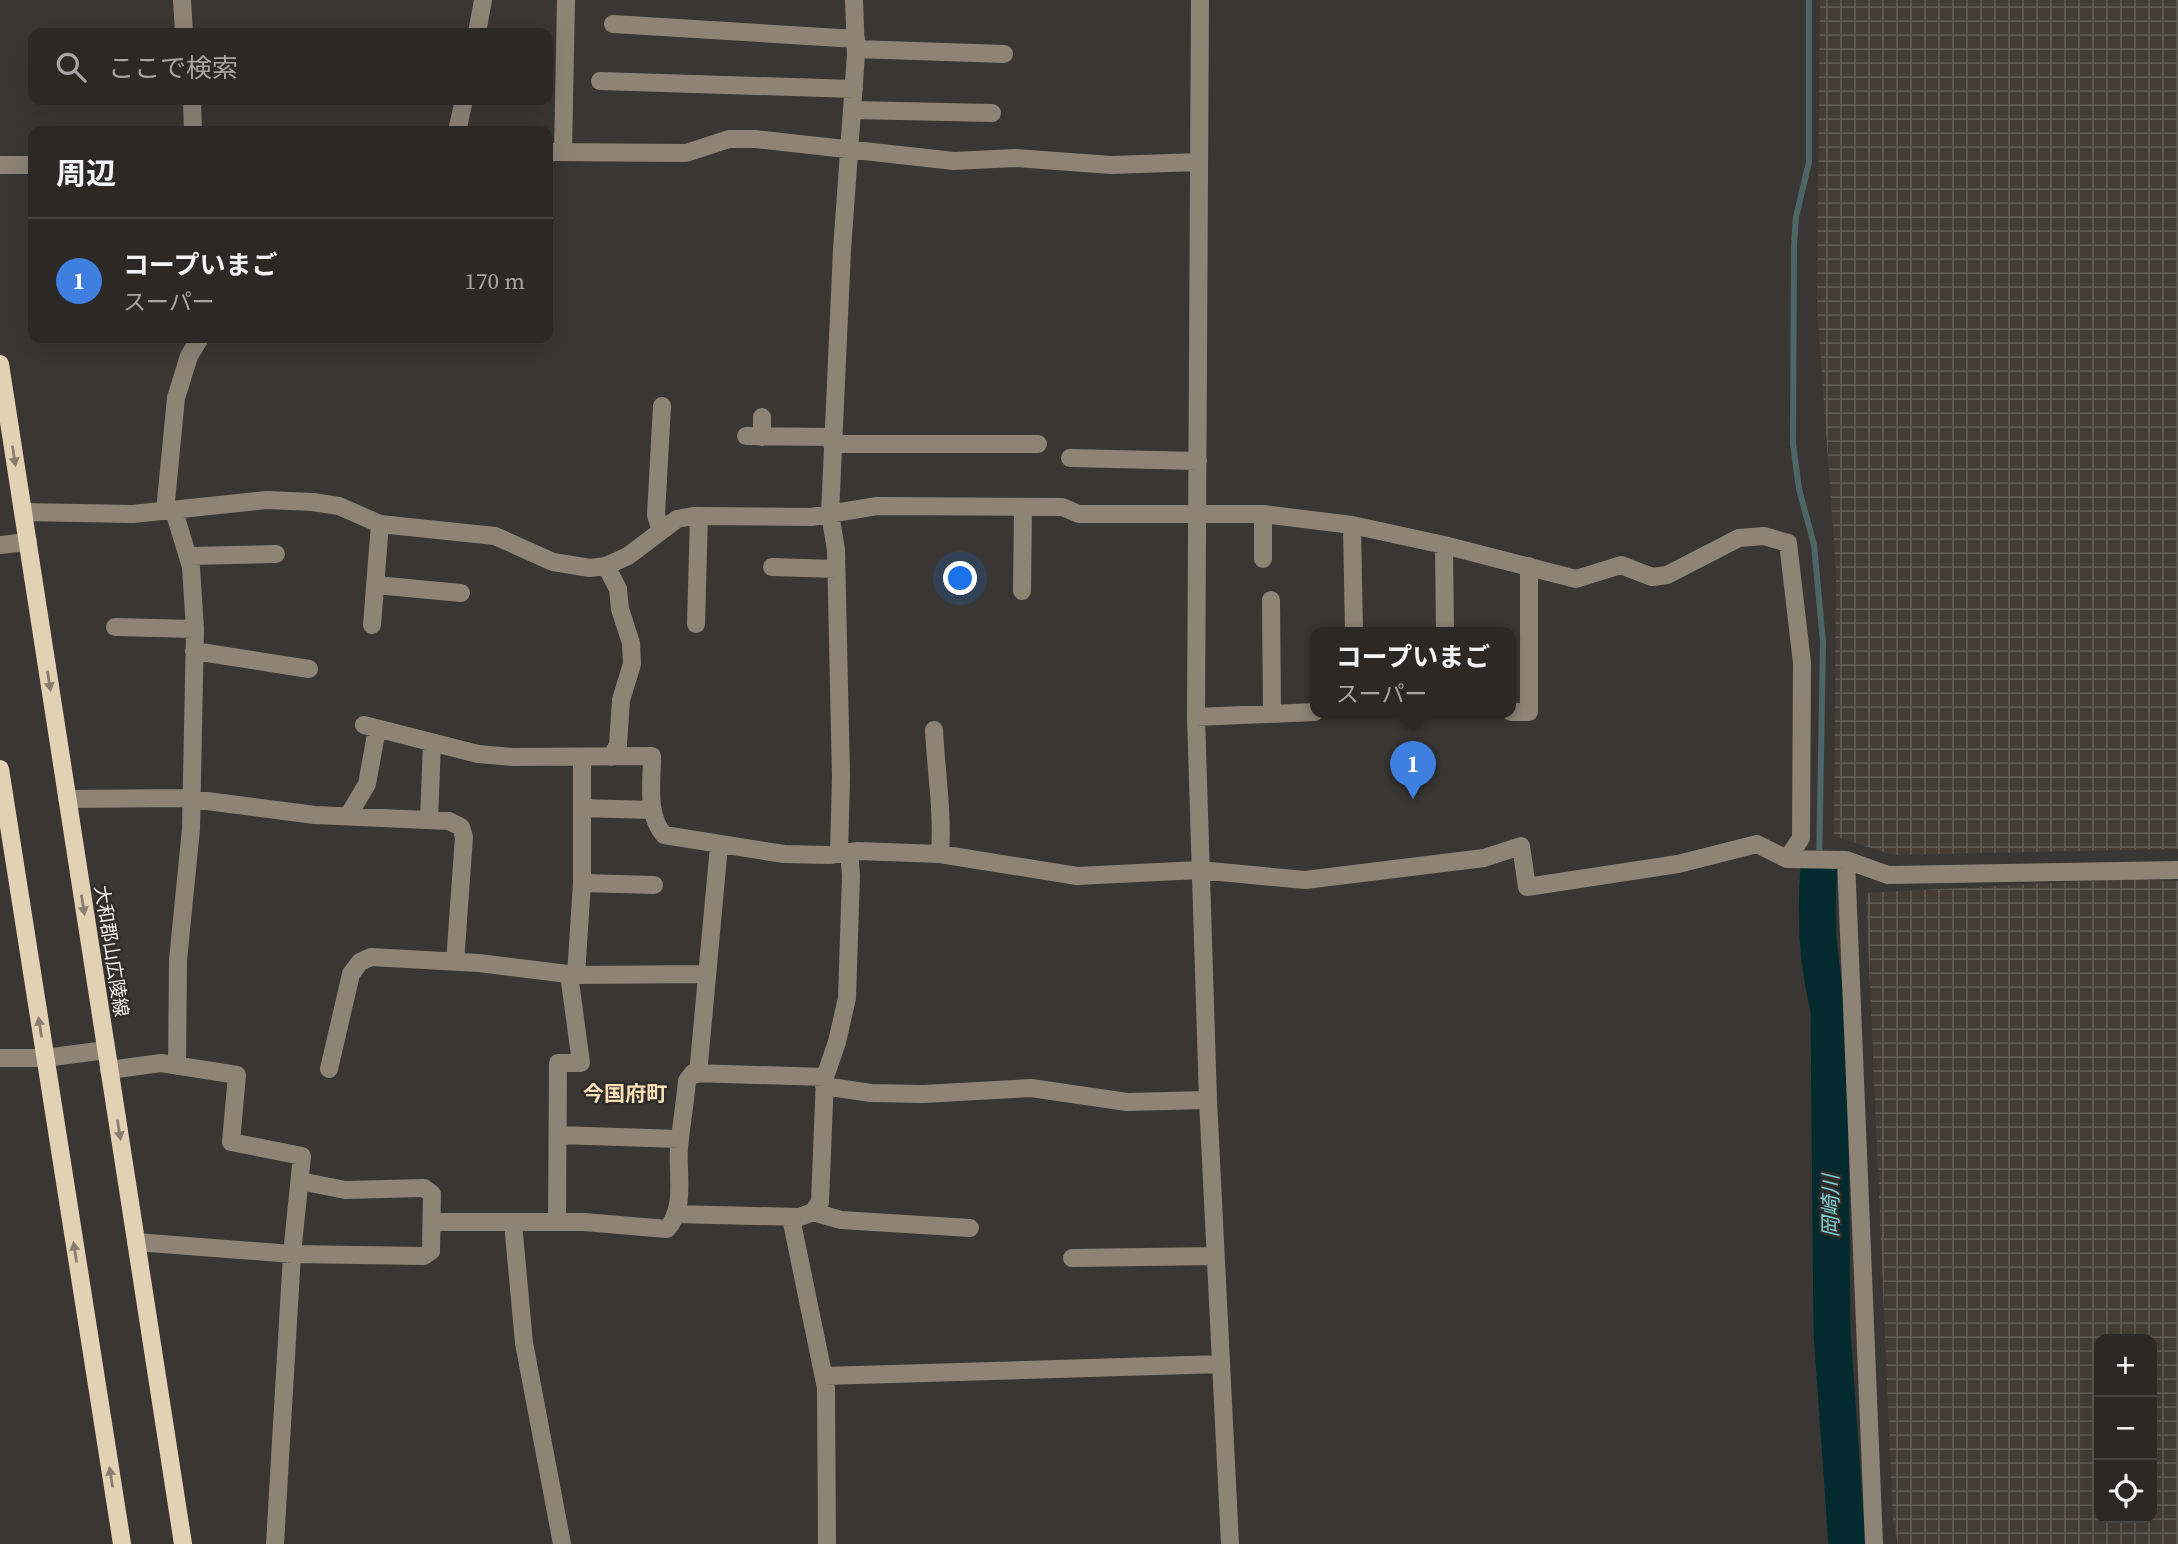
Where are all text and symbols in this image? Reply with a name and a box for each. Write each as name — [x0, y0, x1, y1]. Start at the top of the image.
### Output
search box — [28, 28, 553, 105]
icon: search — [52, 48, 90, 86]
text: ここで検索 — [108, 50, 238, 86]
text: 周辺 — [56, 153, 116, 194]
text: コープいまご — [123, 247, 277, 283]
text: 1 — [73, 265, 85, 297]
text: 170 m — [464, 265, 525, 297]
text: スーパー — [123, 286, 215, 318]
one-way arrow — [9, 445, 20, 467]
your location — [943, 561, 977, 595]
popup — [1310, 627, 1516, 718]
text: コープいまご — [1336, 639, 1490, 675]
one-way arrow — [44, 670, 55, 692]
text: スーパー — [1336, 678, 1428, 710]
pin: 1 — [1390, 741, 1436, 799]
street label: 大和郡山広陵線 — [89, 883, 135, 1019]
one-way arrow — [78, 895, 89, 917]
one-way arrow — [34, 1016, 45, 1038]
district label: 今国府町 — [583, 1079, 667, 1108]
one-way arrow — [113, 1119, 124, 1141]
water label: 岡崎川 — [1816, 1173, 1845, 1238]
one-way arrow — [69, 1241, 80, 1263]
map controls — [2094, 1334, 2157, 1523]
button: + — [2094, 1334, 2157, 1397]
button: − — [2094, 1397, 2157, 1460]
button: locate — [2094, 1460, 2157, 1523]
one-way arrow — [105, 1465, 116, 1487]

